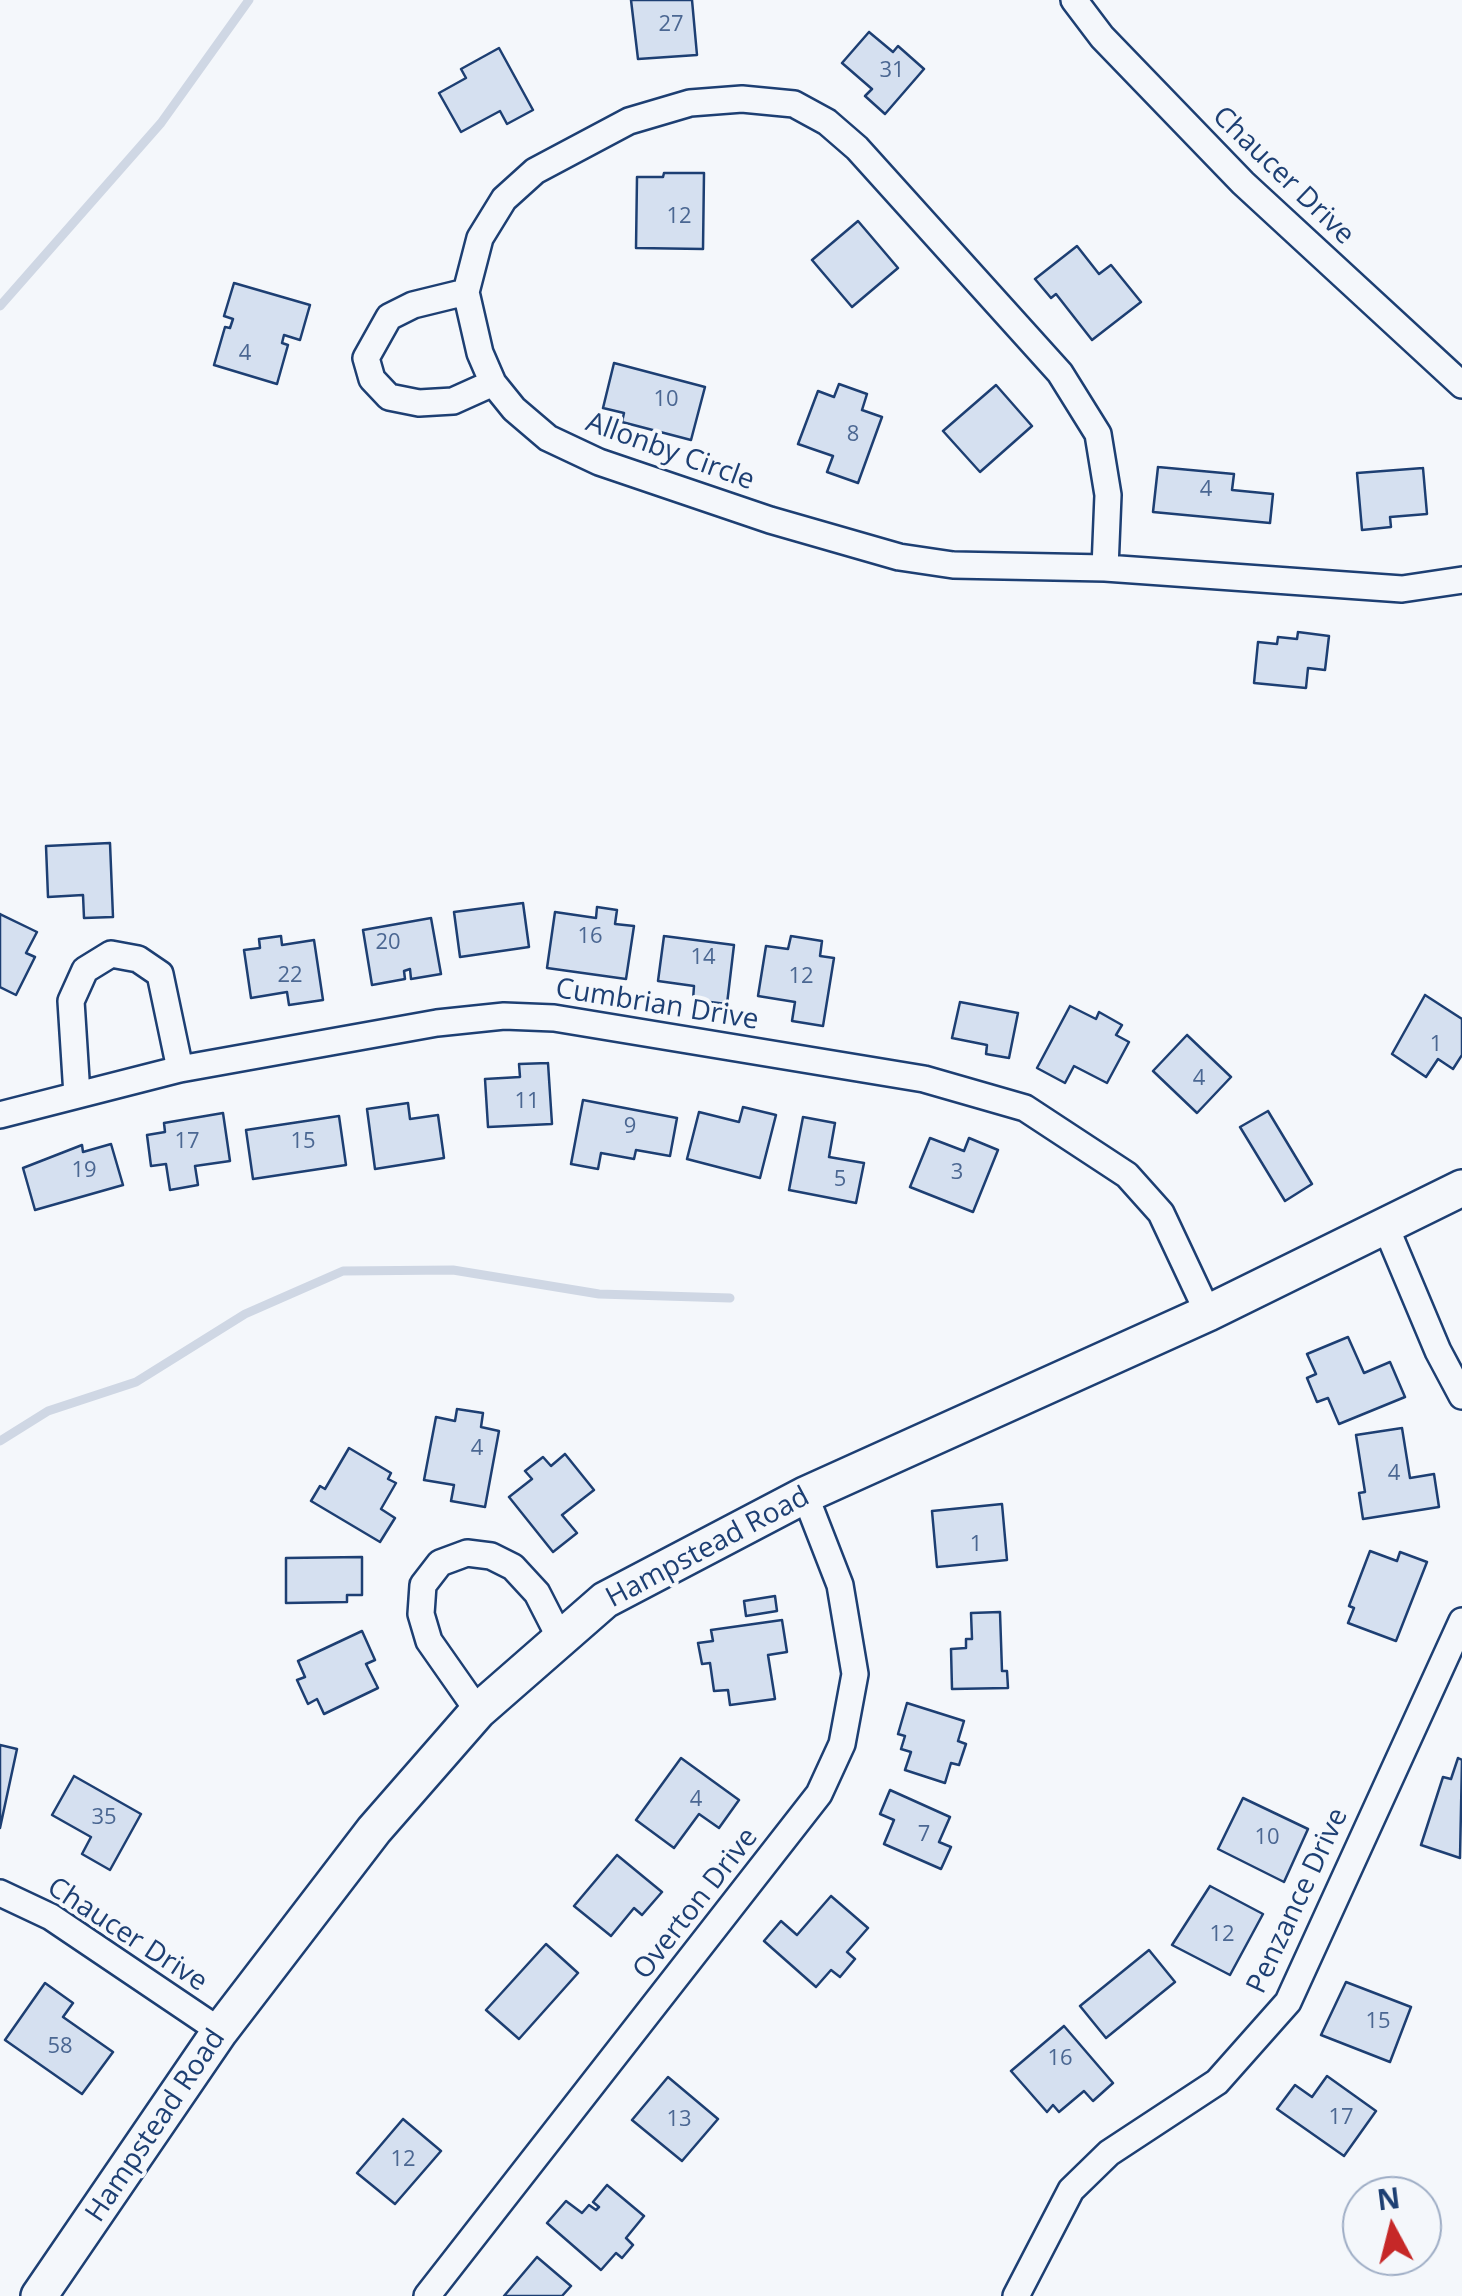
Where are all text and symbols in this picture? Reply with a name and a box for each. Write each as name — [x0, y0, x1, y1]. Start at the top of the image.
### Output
house number: 27 — [658, 12, 684, 38]
house number: 31 — [879, 58, 905, 84]
street label: Chaucer Drive — [1205, 100, 1361, 252]
house number: 12 — [666, 204, 692, 230]
house number: 4 — [239, 341, 251, 367]
house number: 10 — [653, 387, 679, 413]
street label: Allonby Circle — [581, 406, 759, 498]
house number: 8 — [847, 422, 859, 448]
house number: 4 — [1200, 477, 1212, 503]
house number: 16 — [577, 924, 603, 950]
house number: 20 — [375, 930, 401, 956]
house number: 14 — [690, 945, 716, 971]
house number: 22 — [277, 963, 303, 989]
house number: 12 — [788, 964, 814, 990]
street label: Cumbrian Drive — [553, 972, 761, 1038]
house number: 1 — [1430, 1032, 1442, 1058]
house number: 4 — [1193, 1066, 1205, 1092]
house number: 11 — [514, 1089, 540, 1115]
house number: 9 — [624, 1114, 636, 1140]
house number: 17 — [174, 1129, 200, 1155]
house number: 15 — [290, 1129, 316, 1155]
house number: 19 — [71, 1158, 97, 1184]
house number: 3 — [951, 1160, 963, 1186]
house number: 5 — [834, 1167, 846, 1193]
house number: 4 — [471, 1436, 483, 1462]
house number: 4 — [1388, 1461, 1400, 1487]
street label: Hampstead Road — [601, 1480, 815, 1616]
house number: 1 — [970, 1532, 982, 1558]
house number: 4 — [690, 1787, 702, 1813]
street label: Penzance Drive — [1240, 1803, 1356, 1999]
house number: 35 — [91, 1805, 117, 1831]
street label: Overton Drive — [627, 1822, 765, 1986]
house number: 7 — [918, 1822, 930, 1848]
house number: 10 — [1254, 1825, 1280, 1851]
street label: Chaucer Drive — [41, 1871, 213, 1999]
house number: 12 — [1209, 1922, 1235, 1948]
house number: 15 — [1365, 2009, 1391, 2035]
street label: Hampstead Road — [79, 2023, 233, 2229]
house number: 58 — [47, 2034, 73, 2060]
house number: 16 — [1047, 2046, 1073, 2072]
house number: 17 — [1328, 2105, 1354, 2131]
house number: 13 — [666, 2107, 692, 2133]
house number: 12 — [390, 2147, 416, 2173]
north arrow — [1342, 2176, 1442, 2276]
text: N — [1375, 2178, 1402, 2218]

